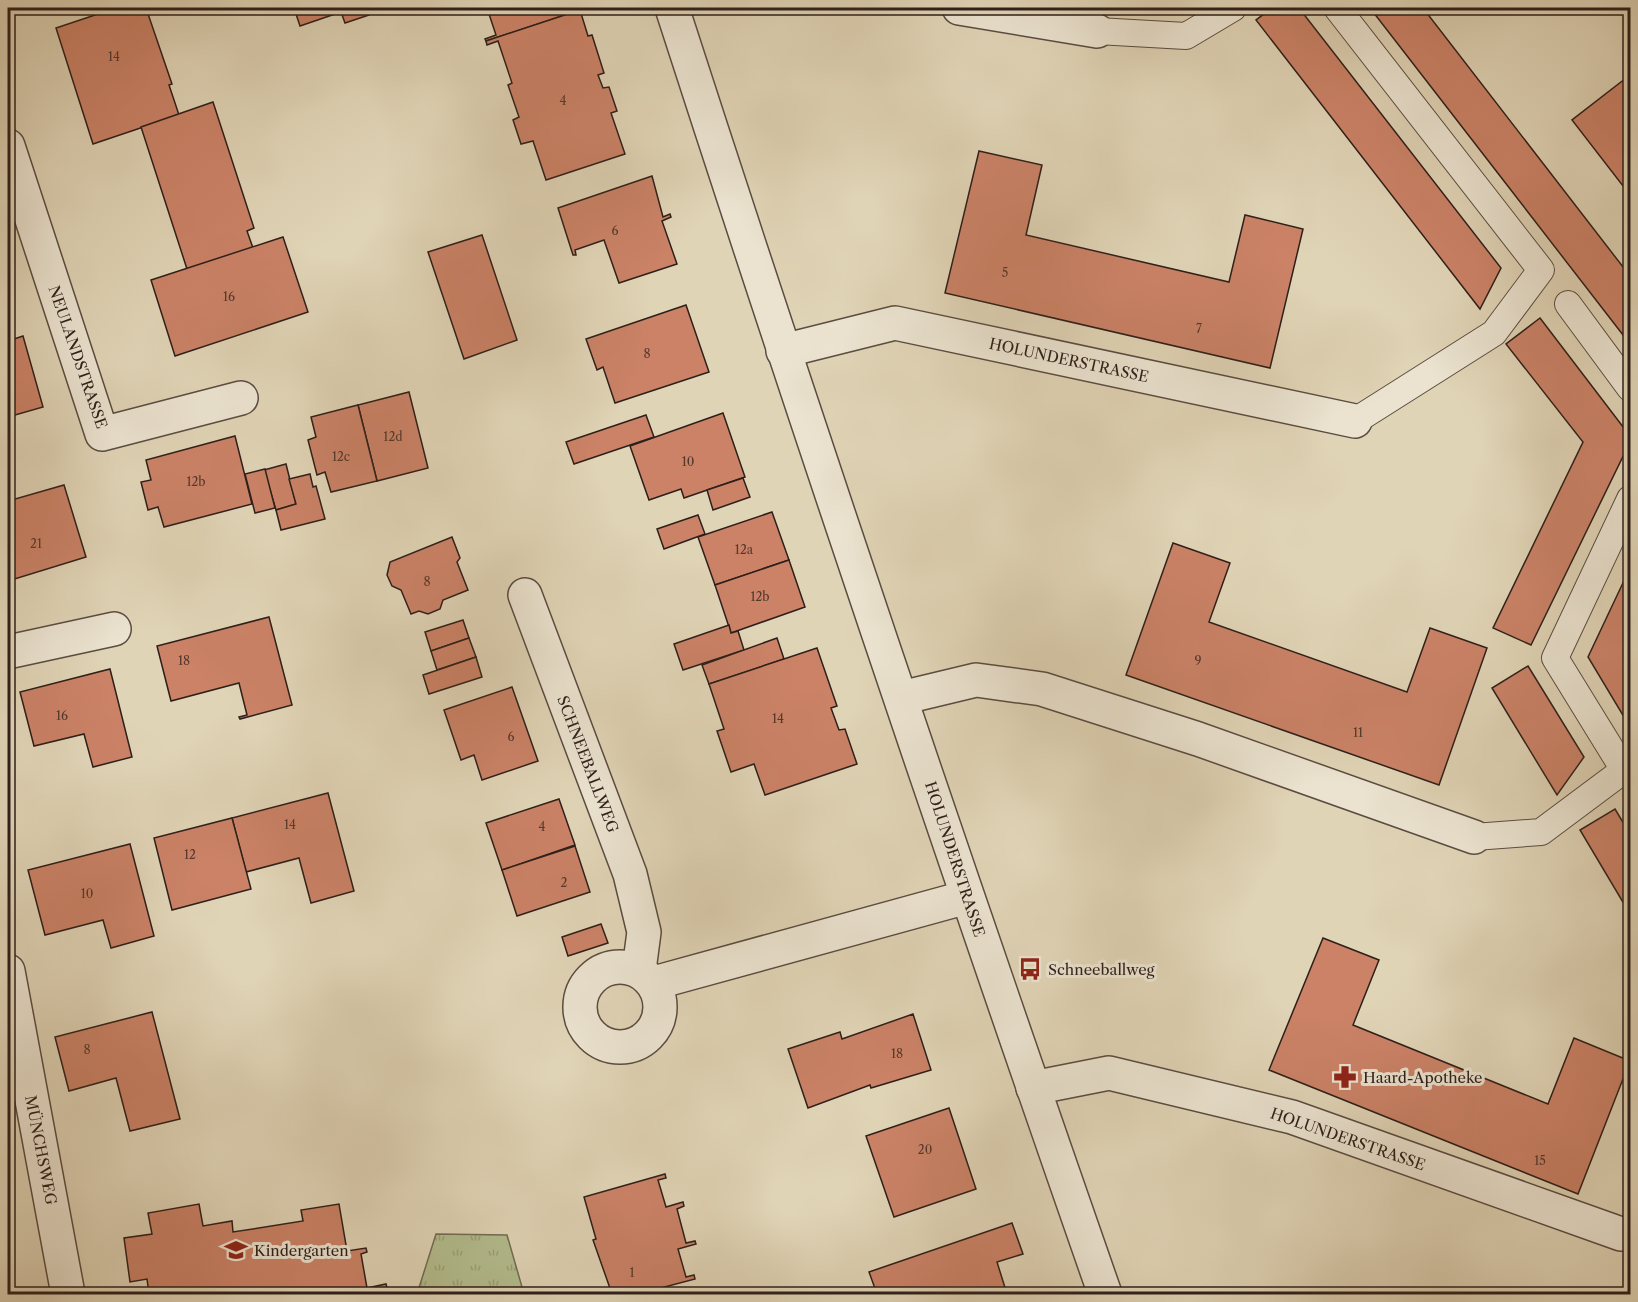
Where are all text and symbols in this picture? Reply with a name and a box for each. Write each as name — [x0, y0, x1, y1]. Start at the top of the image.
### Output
house number: 14 — [108, 49, 120, 64]
house number: 4 — [560, 93, 567, 108]
house number: 6 — [611, 223, 619, 238]
house number: 5 — [1002, 265, 1008, 280]
street label: NEULANDSTRASSE — [45, 283, 111, 431]
house number: 16 — [223, 289, 235, 304]
house number: 7 — [1196, 321, 1202, 336]
street label: HOLUNDERSTRASSE — [988, 334, 1150, 386]
house number: 8 — [643, 346, 651, 361]
house number: 12d — [383, 429, 403, 444]
house number: 12c — [332, 449, 350, 464]
house number: 10 — [682, 454, 694, 469]
house number: 12b — [186, 474, 206, 489]
house number: 21 — [30, 536, 42, 551]
house number: 12a — [735, 542, 754, 557]
house number: 8 — [423, 574, 431, 589]
house number: 12b — [750, 589, 770, 604]
house number: 18 — [178, 653, 190, 668]
house number: 9 — [1194, 653, 1202, 668]
street label: SCHNEEBALLWEG — [553, 693, 623, 835]
house number: 16 — [56, 708, 68, 723]
house number: 14 — [772, 711, 784, 726]
house number: 11 — [1353, 725, 1363, 740]
house number: 6 — [507, 729, 515, 744]
street label: HOLUNDERSTRASSE — [921, 779, 989, 939]
house number: 14 — [284, 817, 296, 832]
house number: 4 — [539, 819, 546, 834]
house number: 12 — [184, 847, 196, 862]
house number: 2 — [561, 875, 568, 890]
house number: 10 — [81, 886, 93, 901]
bus stop icon: Schneeballweg — [1017, 956, 1043, 982]
place label: Schneeballweg — [1048, 960, 1155, 979]
house number: 8 — [83, 1042, 91, 1057]
house number: 18 — [891, 1046, 903, 1061]
pharmacy icon: Haard-Apotheke — [1332, 1064, 1358, 1090]
place label: Haard-Apotheke — [1363, 1068, 1482, 1087]
street label: MÜNCHSWEG — [21, 1094, 61, 1206]
street label: HOLUNDERSTRASSE — [1268, 1104, 1428, 1174]
house number: 20 — [918, 1142, 932, 1157]
house number: 15 — [1534, 1153, 1546, 1168]
school or university icon: Kindergarten — [223, 1237, 249, 1263]
place label: Kindergarten — [254, 1241, 349, 1260]
house number: 1 — [629, 1265, 635, 1280]

